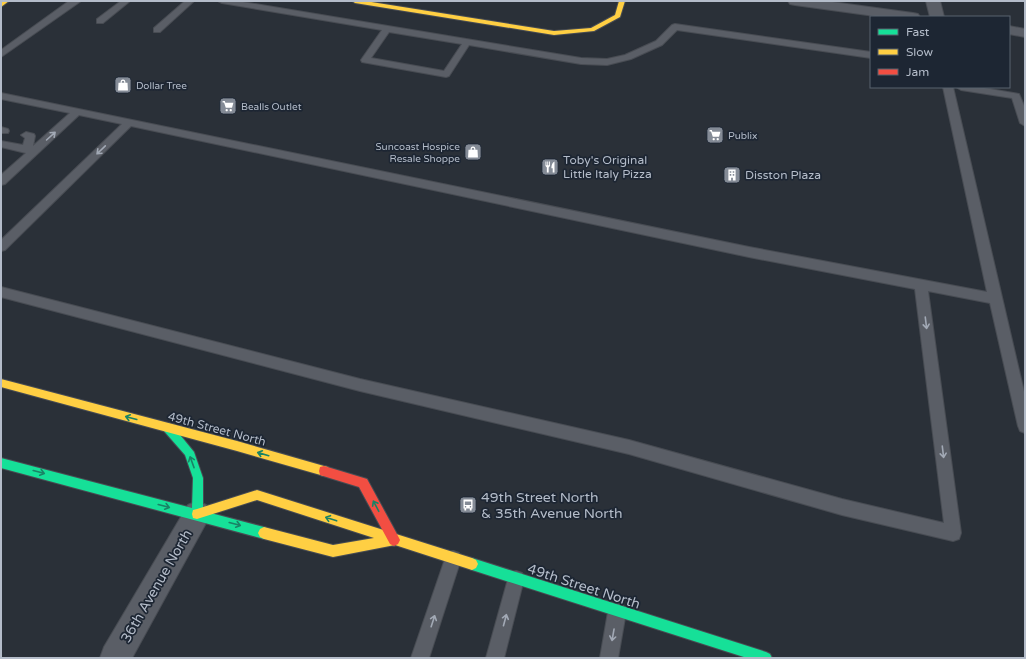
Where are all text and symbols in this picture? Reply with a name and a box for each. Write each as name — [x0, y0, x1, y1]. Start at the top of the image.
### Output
legend — [870, 16, 1010, 88]
text: Fast — [906, 25, 930, 39]
text: Slow — [906, 45, 933, 59]
text: Jam — [906, 65, 929, 79]
shop icon: Dollar Tree — [113, 75, 133, 95]
place label: Dollar Tree — [136, 80, 187, 92]
supermarket icon: Bealls Outlet — [218, 96, 238, 116]
place label: Bealls Outlet — [241, 101, 302, 113]
supermarket icon: Publix — [705, 125, 725, 145]
place label: Publix — [728, 130, 757, 142]
one-way arrow — [46, 131, 56, 141]
place label: Suncoast Hospice Resale Shoppe — [376, 141, 460, 165]
shop icon: Suncoast Hospice Resale Shoppe — [463, 142, 483, 162]
one-way arrow — [96, 145, 106, 155]
place label: Toby's Original Little Italy Pizza — [563, 153, 652, 181]
restaurant icon: Toby's Original Little Italy Pizza — [540, 157, 560, 177]
building icon: Disston Plaza — [722, 165, 742, 185]
place label: Disston Plaza — [745, 168, 821, 182]
one-way arrow — [922, 316, 930, 329]
street label: 49th Street North — [167, 409, 267, 449]
one-way arrow — [125, 414, 138, 421]
one-way arrow — [939, 445, 947, 458]
one-way arrow — [257, 450, 270, 457]
one-way arrow — [188, 457, 196, 469]
one-way arrow — [32, 469, 45, 477]
place label: 49th Street North & 35th Avenue North — [481, 489, 623, 522]
bus stop icon: 49th Street North & 35th Avenue North — [458, 495, 478, 515]
one-way arrow — [371, 500, 379, 512]
one-way arrow — [158, 502, 171, 510]
one-way arrow — [324, 515, 337, 522]
one-way arrow — [228, 521, 241, 529]
street label: 36th Avenue North — [117, 527, 196, 646]
street label: 49th Street North — [525, 560, 642, 613]
one-way arrow — [502, 614, 510, 627]
one-way arrow — [430, 615, 437, 628]
one-way arrow — [609, 628, 617, 641]

